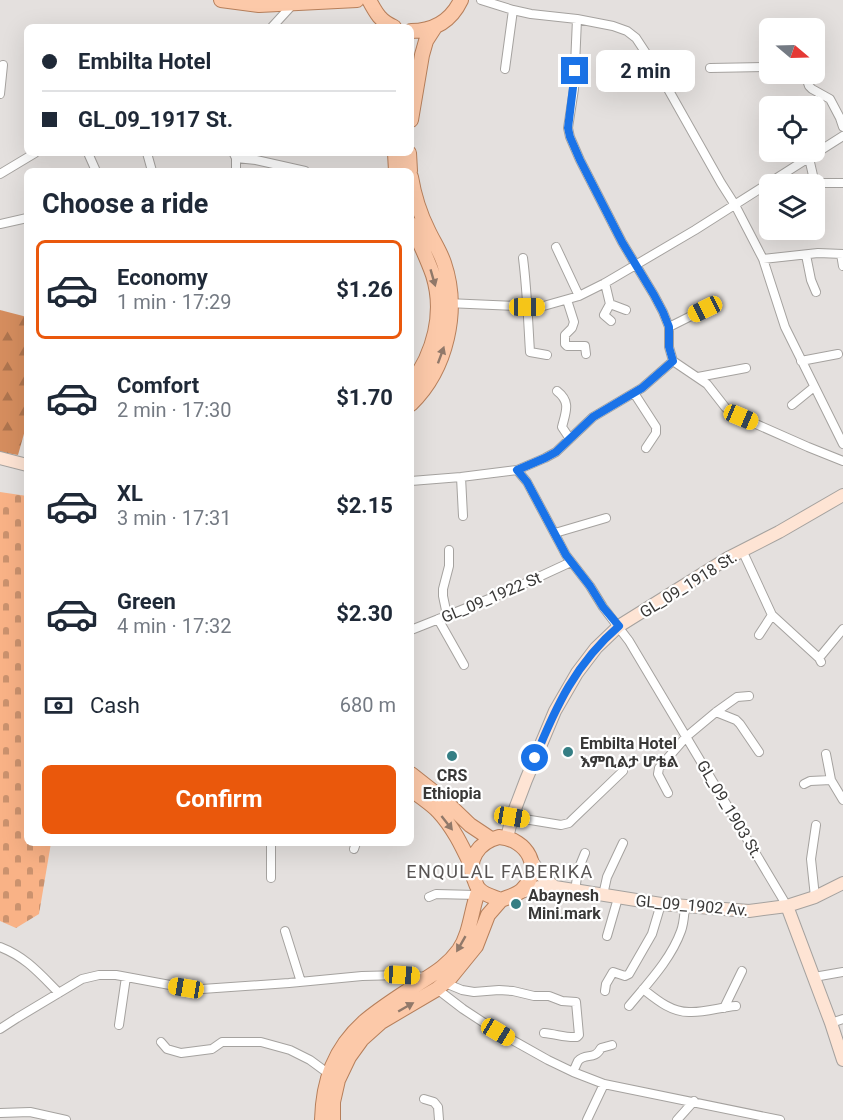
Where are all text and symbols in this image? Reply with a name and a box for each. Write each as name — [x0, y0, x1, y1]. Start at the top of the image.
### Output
north arrow — [759, 18, 825, 84]
map controls — [759, 18, 825, 240]
text: Embilta Hotel — [78, 49, 211, 74]
callout: 2 min — [596, 50, 695, 92]
route end — [561, 57, 588, 84]
text: 2 min — [620, 59, 671, 83]
button: locate — [759, 96, 825, 162]
text: GL_09_1917 St. — [78, 107, 233, 132]
button: layers — [759, 174, 825, 240]
text: Choose a ride — [42, 188, 208, 220]
icon: car — [45, 263, 99, 317]
text: Economy — [117, 265, 208, 290]
one-way arrow — [429, 269, 438, 287]
text: $1.26 — [336, 277, 393, 302]
text: 1 min · 17:29 — [117, 290, 232, 314]
car — [685, 293, 725, 325]
car — [509, 298, 545, 316]
one-way arrow — [437, 346, 447, 364]
icon: car — [45, 371, 99, 425]
text: Comfort — [117, 373, 199, 398]
text: $1.70 — [336, 385, 393, 410]
text: 2 min · 17:30 — [117, 398, 232, 422]
car — [721, 402, 761, 432]
icon: car — [45, 479, 99, 533]
text: XL — [117, 481, 143, 506]
text: $2.15 — [336, 493, 393, 518]
text: 3 min · 17:31 — [117, 506, 232, 530]
street label: GL_09_1918 St. — [636, 547, 740, 622]
street label: GL_09_1922 St — [438, 568, 544, 627]
icon: car — [45, 587, 99, 641]
text: Green — [117, 589, 176, 614]
text: $2.30 — [336, 601, 393, 626]
text: 4 min · 17:32 — [117, 614, 232, 638]
icon: cash — [42, 689, 75, 722]
text: Cash — [90, 693, 140, 718]
text: 680 m — [340, 693, 396, 717]
place label: Embilta Hotel እምቢልታ ሆቴል — [580, 734, 679, 771]
route start — [521, 744, 548, 771]
marker: Embilta Hotel እምቢልታ ሆቴል — [561, 745, 575, 759]
marker: CRS Ethiopia — [445, 749, 459, 763]
street label: GL_09_1903 St. — [693, 757, 766, 862]
button: Confirm — [42, 765, 396, 834]
place label: CRS Ethiopia — [423, 766, 482, 803]
car — [493, 805, 531, 829]
one-way arrow — [441, 815, 453, 830]
district label: ENQULAL FABERIKA — [406, 861, 594, 882]
place label: Abaynesh Mini.mark — [528, 886, 601, 923]
street label: GL_09_1902 Av. — [635, 891, 749, 920]
marker: Abaynesh Mini.mark — [509, 897, 523, 911]
one-way arrow — [456, 936, 466, 953]
car — [384, 965, 420, 985]
car — [167, 976, 205, 1000]
one-way arrow — [397, 1002, 414, 1012]
car — [478, 1015, 518, 1049]

